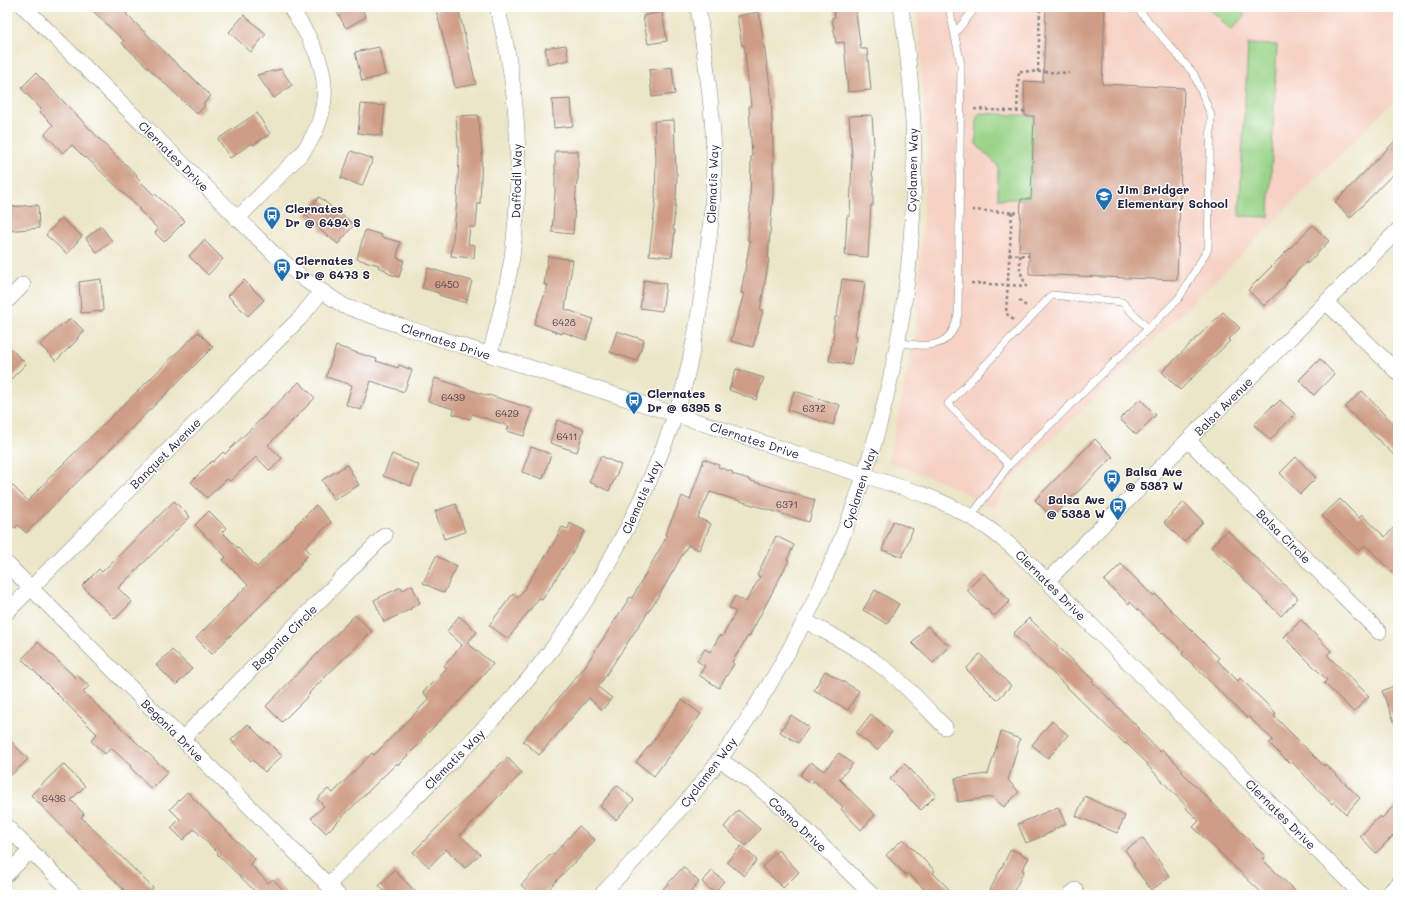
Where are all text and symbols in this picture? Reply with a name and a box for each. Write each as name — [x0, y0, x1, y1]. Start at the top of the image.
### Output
street label: Clernates Drive — [135, 117, 213, 195]
street label: Cyclamen Way — [903, 128, 921, 212]
street label: Daffodil Way — [507, 144, 525, 218]
street label: Clematis Way — [703, 144, 721, 224]
place label: Jim Bridger Elementary School — [1117, 181, 1228, 211]
school or university icon: Jim Bridger Elementary School — [1094, 186, 1114, 211]
place label: Clernates Dr @ 6494 S — [285, 200, 361, 230]
bus stop icon: Clernates Dr @ 6494 S — [262, 205, 282, 230]
place label: Clernates Dr @ 6473 S — [295, 252, 370, 282]
bus stop icon: Clernates Dr @ 6473 S — [272, 257, 292, 282]
house number: 6450 — [435, 277, 459, 291]
house number: 6428 — [552, 315, 576, 329]
street label: Clernates Drive — [399, 319, 493, 363]
street label: Balsa Avenue — [1190, 373, 1256, 439]
place label: Clernates Dr @ 6395 S — [647, 385, 722, 415]
house number: 6439 — [441, 390, 465, 404]
bus stop icon: Clernates Dr @ 6395 S — [624, 390, 644, 415]
house number: 6372 — [802, 401, 826, 415]
house number: 6429 — [495, 406, 519, 420]
street label: Banquet Avenue — [126, 414, 204, 492]
street label: Clernates Drive — [708, 418, 802, 462]
house number: 6411 — [557, 429, 577, 443]
street label: Cyclamen Way — [838, 446, 880, 530]
street label: Clematis Way — [618, 458, 664, 536]
place label: Balsa Ave @ 5387 W — [1125, 463, 1183, 493]
bus stop icon: Balsa Ave @ 5387 W — [1102, 468, 1122, 493]
place label: Balsa Ave @ 5388 W — [1046, 491, 1105, 521]
bus stop icon: Balsa Ave @ 5388 W — [1108, 496, 1128, 521]
house number: 6371 — [776, 497, 798, 511]
street label: Balsa Circle — [1253, 505, 1315, 567]
street label: Clernates Drive — [1012, 546, 1090, 624]
street label: Begonia Circle — [248, 601, 320, 673]
street label: Begonia Drive — [138, 695, 208, 765]
street label: Clematis Way — [420, 725, 488, 793]
street label: Cyclamen Way — [676, 734, 740, 810]
street label: Clernates Drive — [1242, 775, 1320, 853]
house number: 6436 — [42, 791, 66, 805]
street label: Cosmo Drive — [766, 793, 830, 855]

